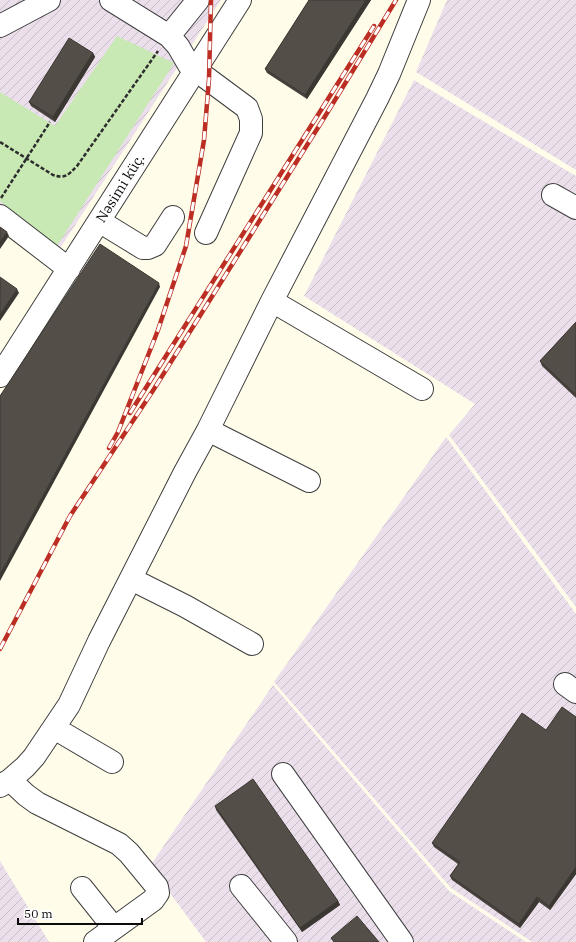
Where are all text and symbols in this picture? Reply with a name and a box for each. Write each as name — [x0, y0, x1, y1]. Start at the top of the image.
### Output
street label: Nəsimi küç. — [92, 150, 148, 226]
scale bar — [18, 900, 142, 926]
text: 50 m — [24, 906, 53, 921]

